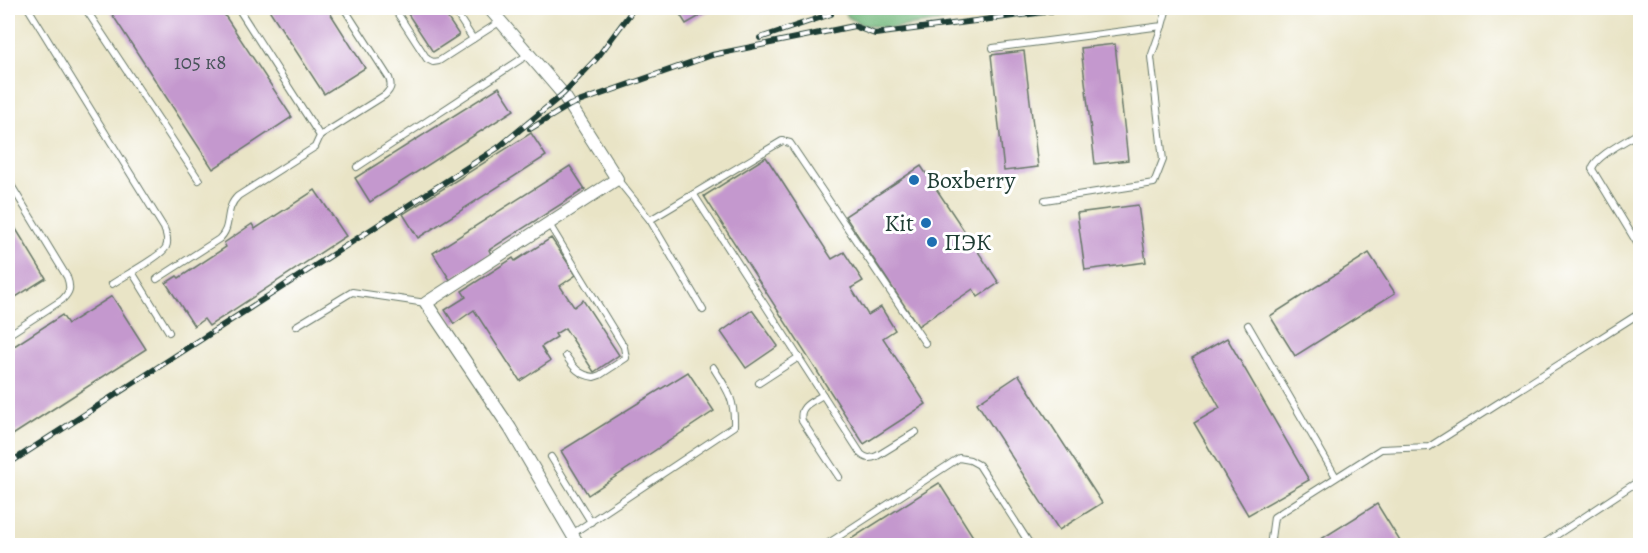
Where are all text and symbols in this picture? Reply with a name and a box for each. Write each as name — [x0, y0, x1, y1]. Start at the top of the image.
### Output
house number: 105 к8 — [174, 48, 226, 76]
place label: Boxberry — [926, 164, 1016, 196]
marker: Boxberry — [907, 173, 921, 187]
place label: Kit — [884, 207, 914, 239]
marker: Kit — [919, 216, 933, 230]
place label: ПЭК — [944, 226, 992, 258]
marker: ПЭК — [925, 235, 939, 249]

